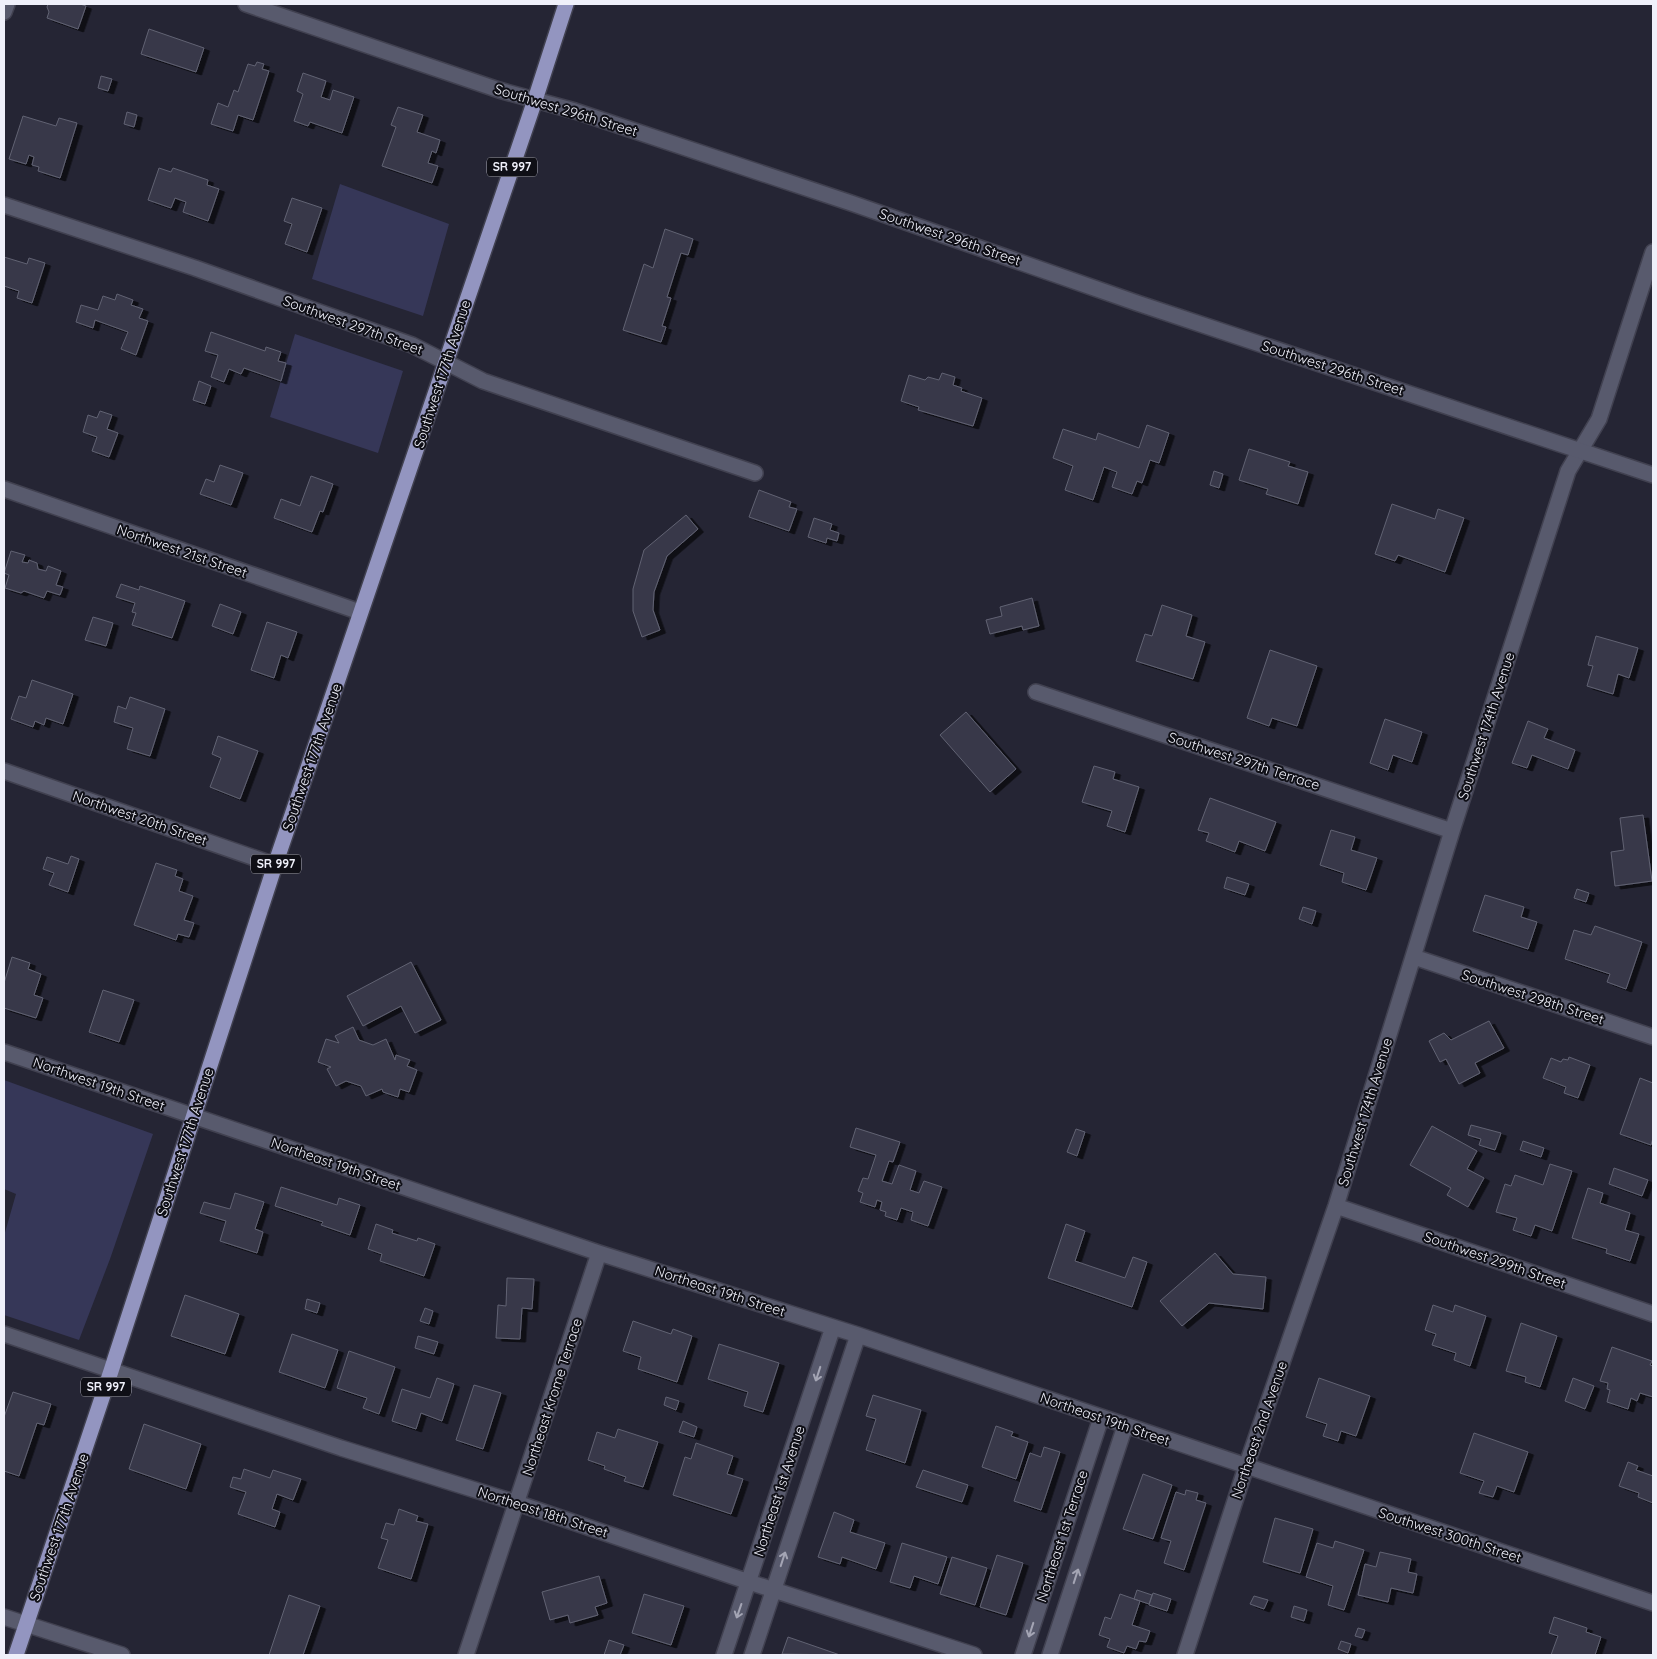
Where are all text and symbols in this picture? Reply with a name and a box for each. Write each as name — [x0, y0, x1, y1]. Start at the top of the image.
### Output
street label: Southwest 296th Street — [492, 80, 640, 140]
road number: SR 997 — [487, 158, 537, 176]
street label: Southwest 296th Street — [877, 204, 1023, 270]
street label: Southwest 297th Street — [281, 291, 426, 359]
street label: Southwest 177th Avenue — [410, 298, 474, 450]
street label: Southwest 296th Street — [1260, 337, 1407, 400]
street label: Northwest 21st Street — [114, 520, 250, 582]
street label: Southwest 174th Avenue — [1454, 650, 1518, 802]
street label: Southwest 177th Avenue — [278, 681, 346, 833]
street label: Southwest 297th Terrace — [1166, 728, 1322, 794]
street label: Northwest 20th Street — [70, 787, 210, 850]
road number: SR 997 — [251, 854, 301, 874]
street label: Southwest 298th Street — [1460, 965, 1607, 1029]
street label: Southwest 174th Avenue — [1334, 1036, 1396, 1188]
street label: Northwest 19th Street — [31, 1053, 167, 1115]
street label: Southwest 177th Avenue — [153, 1066, 217, 1218]
street label: Northeast 19th Street — [269, 1133, 404, 1195]
street label: Southwest 299th Street — [1422, 1227, 1568, 1293]
street label: Northeast 19th Street — [653, 1261, 788, 1321]
street label: Northeast Krome Terrace — [518, 1316, 586, 1478]
street label: Northeast 2nd Avenue — [1227, 1359, 1291, 1501]
one-way arrow — [813, 1365, 822, 1381]
road number: SR 997 — [81, 1378, 131, 1396]
street label: Northeast 19th Street — [1038, 1388, 1173, 1450]
street label: Northeast 1st Avenue — [749, 1423, 809, 1559]
street label: Southwest 177th Avenue — [25, 1451, 93, 1603]
street label: Northeast 1st Terrace — [1032, 1468, 1092, 1604]
street label: Northeast 18th Street — [476, 1482, 611, 1542]
street label: Southwest 300th Street — [1376, 1503, 1524, 1567]
one-way arrow — [779, 1552, 788, 1567]
one-way arrow — [1071, 1568, 1081, 1584]
one-way arrow — [734, 1602, 743, 1618]
one-way arrow — [1026, 1622, 1035, 1637]

